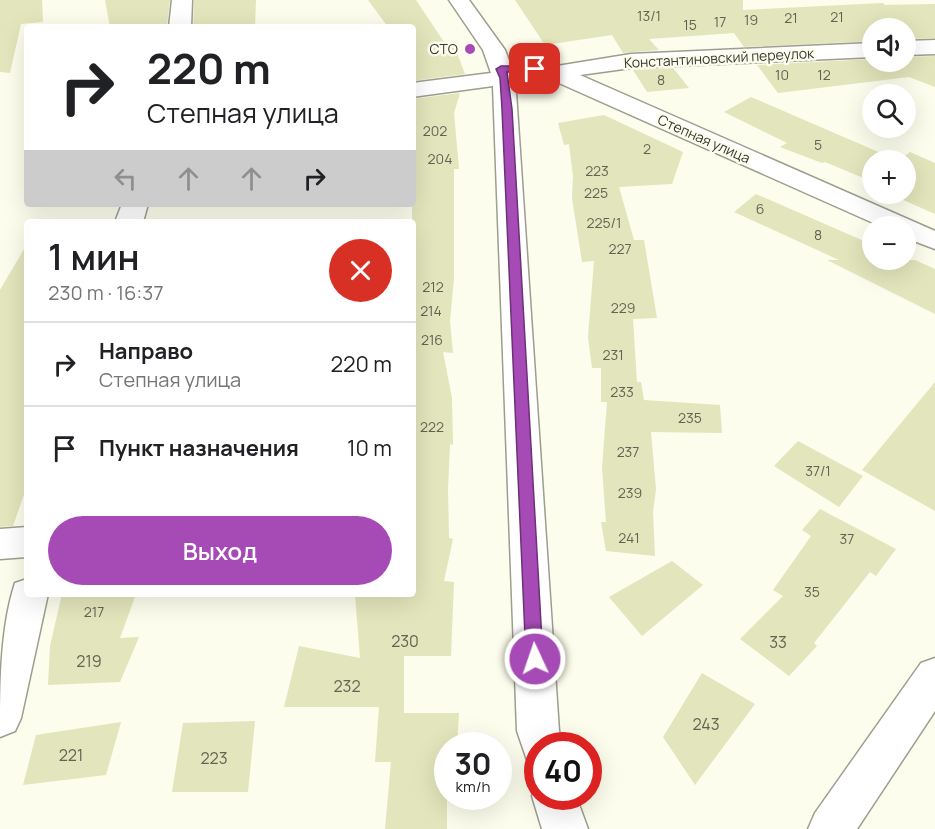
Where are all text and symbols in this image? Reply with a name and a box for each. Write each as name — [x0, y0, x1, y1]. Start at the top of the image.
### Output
house number: 13/1 — [637, 6, 661, 25]
house number: 21 — [830, 7, 844, 26]
house number: 21 — [784, 8, 798, 27]
house number: 19 — [744, 10, 758, 29]
house number: 17 — [714, 12, 726, 31]
house number: 15 — [683, 15, 697, 34]
map controls — [862, 18, 916, 270]
button: sound — [862, 18, 916, 72]
text: 220 m — [147, 39, 271, 97]
place label: СТО — [430, 39, 458, 58]
marker: СТО — [463, 42, 477, 56]
pin — [509, 43, 560, 94]
street label: Константиновский переулок — [624, 43, 815, 72]
icon: right — [48, 48, 126, 126]
icon: arrive — [518, 52, 551, 85]
house number: 10 — [775, 65, 789, 84]
house number: 12 — [817, 65, 831, 84]
house number: 8 — [657, 70, 665, 89]
button: search — [862, 84, 916, 138]
text: Степная улица — [147, 94, 339, 131]
street label: Степная улица — [655, 110, 753, 167]
house number: 202 — [423, 121, 447, 140]
house number: 5 — [814, 135, 822, 154]
house number: 2 — [643, 139, 651, 158]
house number: 204 — [428, 149, 452, 168]
button: + — [862, 150, 916, 204]
house number: 223 — [585, 161, 609, 180]
icon: left — [109, 162, 142, 195]
icon: ahead — [172, 162, 205, 195]
icon: ahead — [235, 162, 268, 195]
icon: right — [298, 162, 331, 195]
house number: 225 — [584, 183, 608, 202]
house number: 6 — [756, 199, 764, 218]
house number: 225/1 — [587, 213, 621, 232]
button: − — [862, 216, 916, 270]
house number: 8 — [814, 225, 822, 244]
text: 1 мин — [48, 232, 140, 281]
button: close — [329, 239, 392, 302]
house number: 227 — [609, 239, 632, 258]
house number: 212 — [422, 277, 444, 296]
text: 230 m · 16:37 — [48, 279, 163, 306]
house number: 229 — [611, 298, 635, 317]
house number: 214 — [420, 301, 442, 320]
house number: 216 — [421, 330, 443, 349]
text: Направо — [99, 336, 193, 366]
house number: 231 — [602, 345, 624, 364]
icon: right — [48, 348, 81, 381]
text: 220 m — [330, 349, 392, 379]
text: Степная улица — [99, 366, 241, 393]
house number: 233 — [610, 382, 634, 401]
house number: 235 — [678, 408, 702, 427]
house number: 222 — [420, 417, 444, 436]
icon: arrive — [48, 432, 81, 465]
text: Пункт назначения — [99, 433, 299, 463]
text: 10 m — [347, 433, 392, 463]
house number: 237 — [617, 442, 639, 461]
house number: 37/1 — [805, 461, 831, 480]
house number: 239 — [618, 483, 642, 502]
button: Выход — [48, 516, 392, 585]
house number: 241 — [618, 528, 640, 547]
house number: 37 — [840, 529, 854, 548]
house number: 35 — [804, 582, 820, 601]
house number: 217 — [84, 602, 104, 621]
position arrow — [503, 627, 567, 691]
house number: 230 — [391, 630, 419, 652]
house number: 33 — [769, 631, 787, 653]
house number: 219 — [76, 650, 102, 672]
house number: 232 — [333, 675, 361, 697]
house number: 243 — [692, 713, 720, 735]
speed limit sign: 40 — [524, 732, 602, 810]
text: 30 — [454, 743, 492, 784]
house number: 221 — [59, 744, 83, 766]
house number: 223 — [200, 747, 228, 769]
text: km/h — [456, 776, 490, 797]

